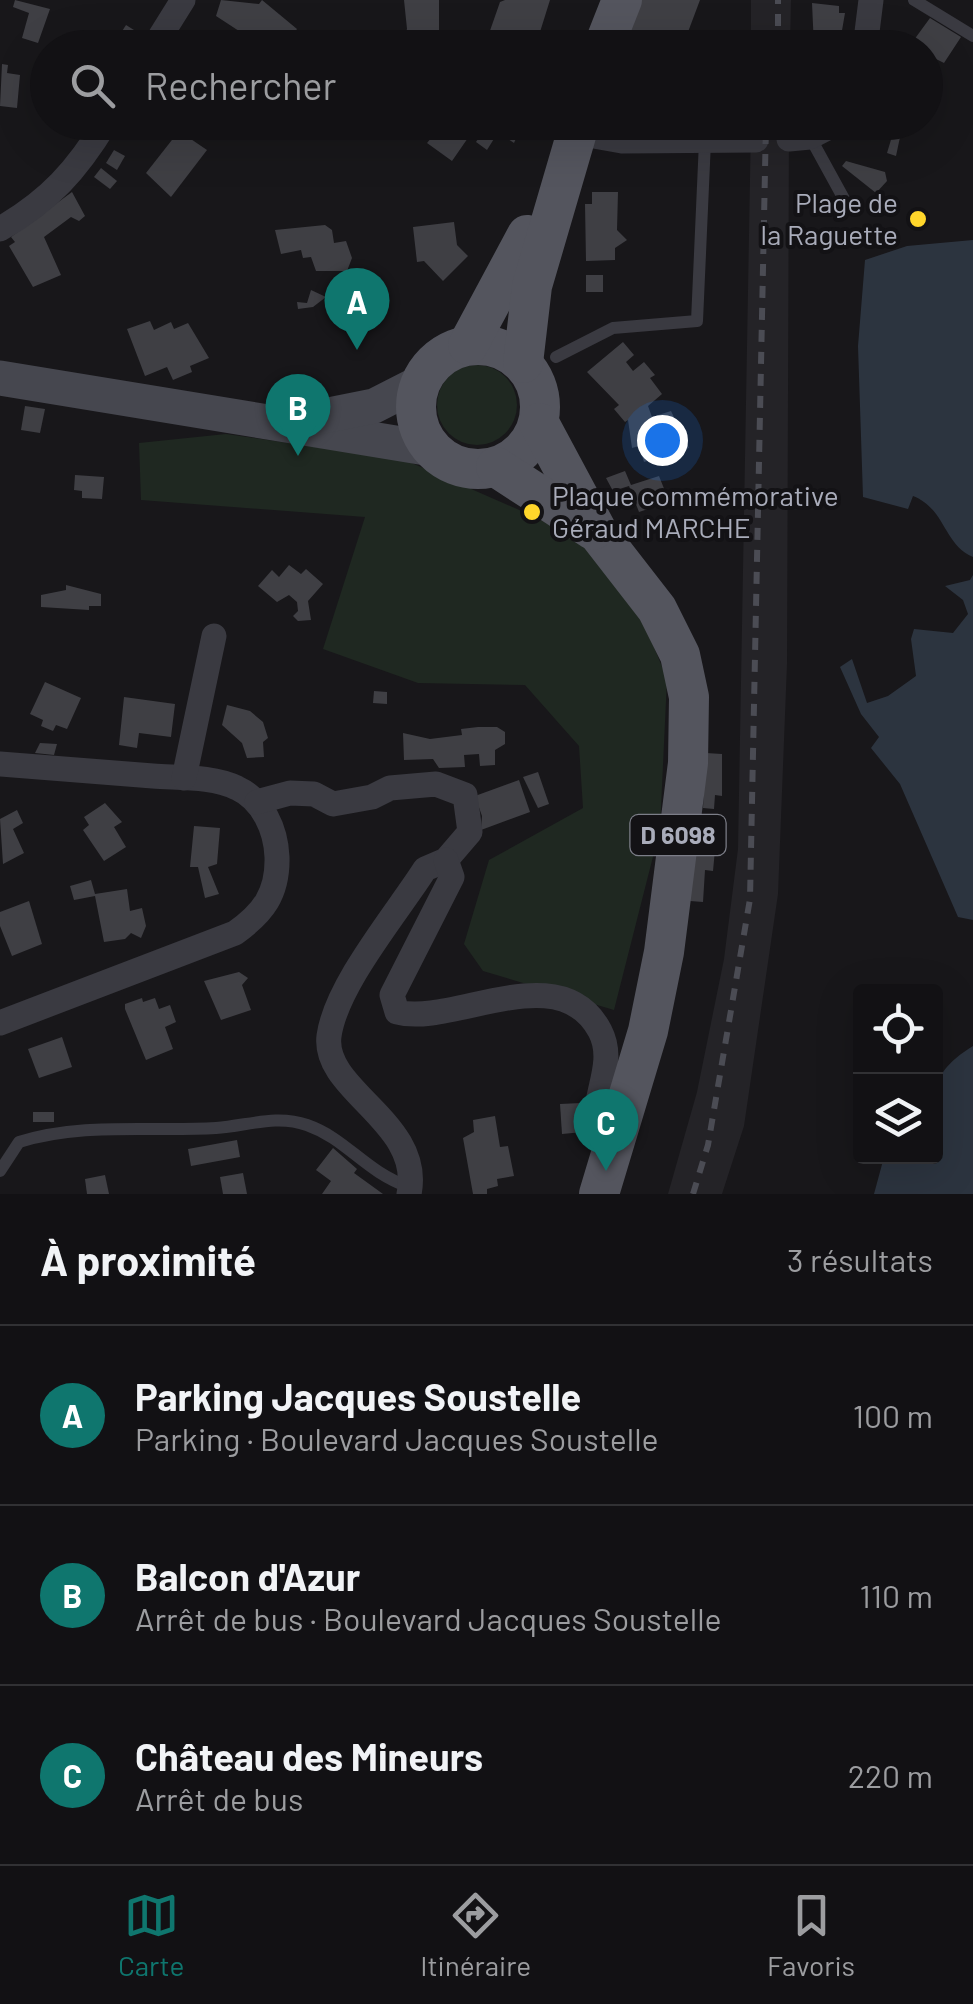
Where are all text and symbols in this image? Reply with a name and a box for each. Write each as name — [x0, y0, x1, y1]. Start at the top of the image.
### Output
search box — [30, 30, 943, 140]
icon: search — [65, 58, 120, 113]
text: Rechercher — [145, 62, 336, 108]
place label: Plage de la Raguette — [761, 185, 898, 251]
marker: Plage de la Raguette — [907, 208, 929, 230]
pin: A — [324, 268, 390, 350]
pin: B — [266, 374, 330, 456]
your location — [637, 415, 688, 466]
place label: Plaque commémorative Géraud MARCHE — [552, 478, 839, 544]
marker: Plaque commémorative Géraud MARCHE — [521, 501, 543, 523]
road number: D 6098 — [630, 815, 726, 855]
map controls — [853, 984, 943, 1164]
button: locate — [853, 984, 943, 1074]
button: layers — [853, 1074, 943, 1164]
pin: C — [574, 1088, 638, 1171]
text: À proximité — [40, 1234, 256, 1284]
text: 3 résultats — [787, 1240, 933, 1278]
text: Parking Jacques Soustelle — [135, 1373, 581, 1419]
text: A — [62, 1396, 83, 1434]
text: 100 m — [853, 1396, 933, 1434]
text: Parking · Boulevard Jacques Soustelle — [135, 1419, 659, 1457]
text: Balcon d'Azur — [135, 1553, 360, 1599]
text: B — [63, 1576, 82, 1614]
text: 110 m — [860, 1576, 933, 1614]
text: Arrêt de bus · Boulevard Jacques Soustelle — [135, 1599, 722, 1637]
text: Château des Mineurs — [135, 1733, 483, 1779]
text: C — [63, 1756, 82, 1794]
text: 220 m — [848, 1756, 933, 1794]
text: Arrêt de bus — [135, 1779, 303, 1817]
tab: Carte — [118, 1888, 184, 1982]
tab: Itinéraire — [420, 1888, 531, 1982]
tab: Favoris — [767, 1888, 855, 1982]

